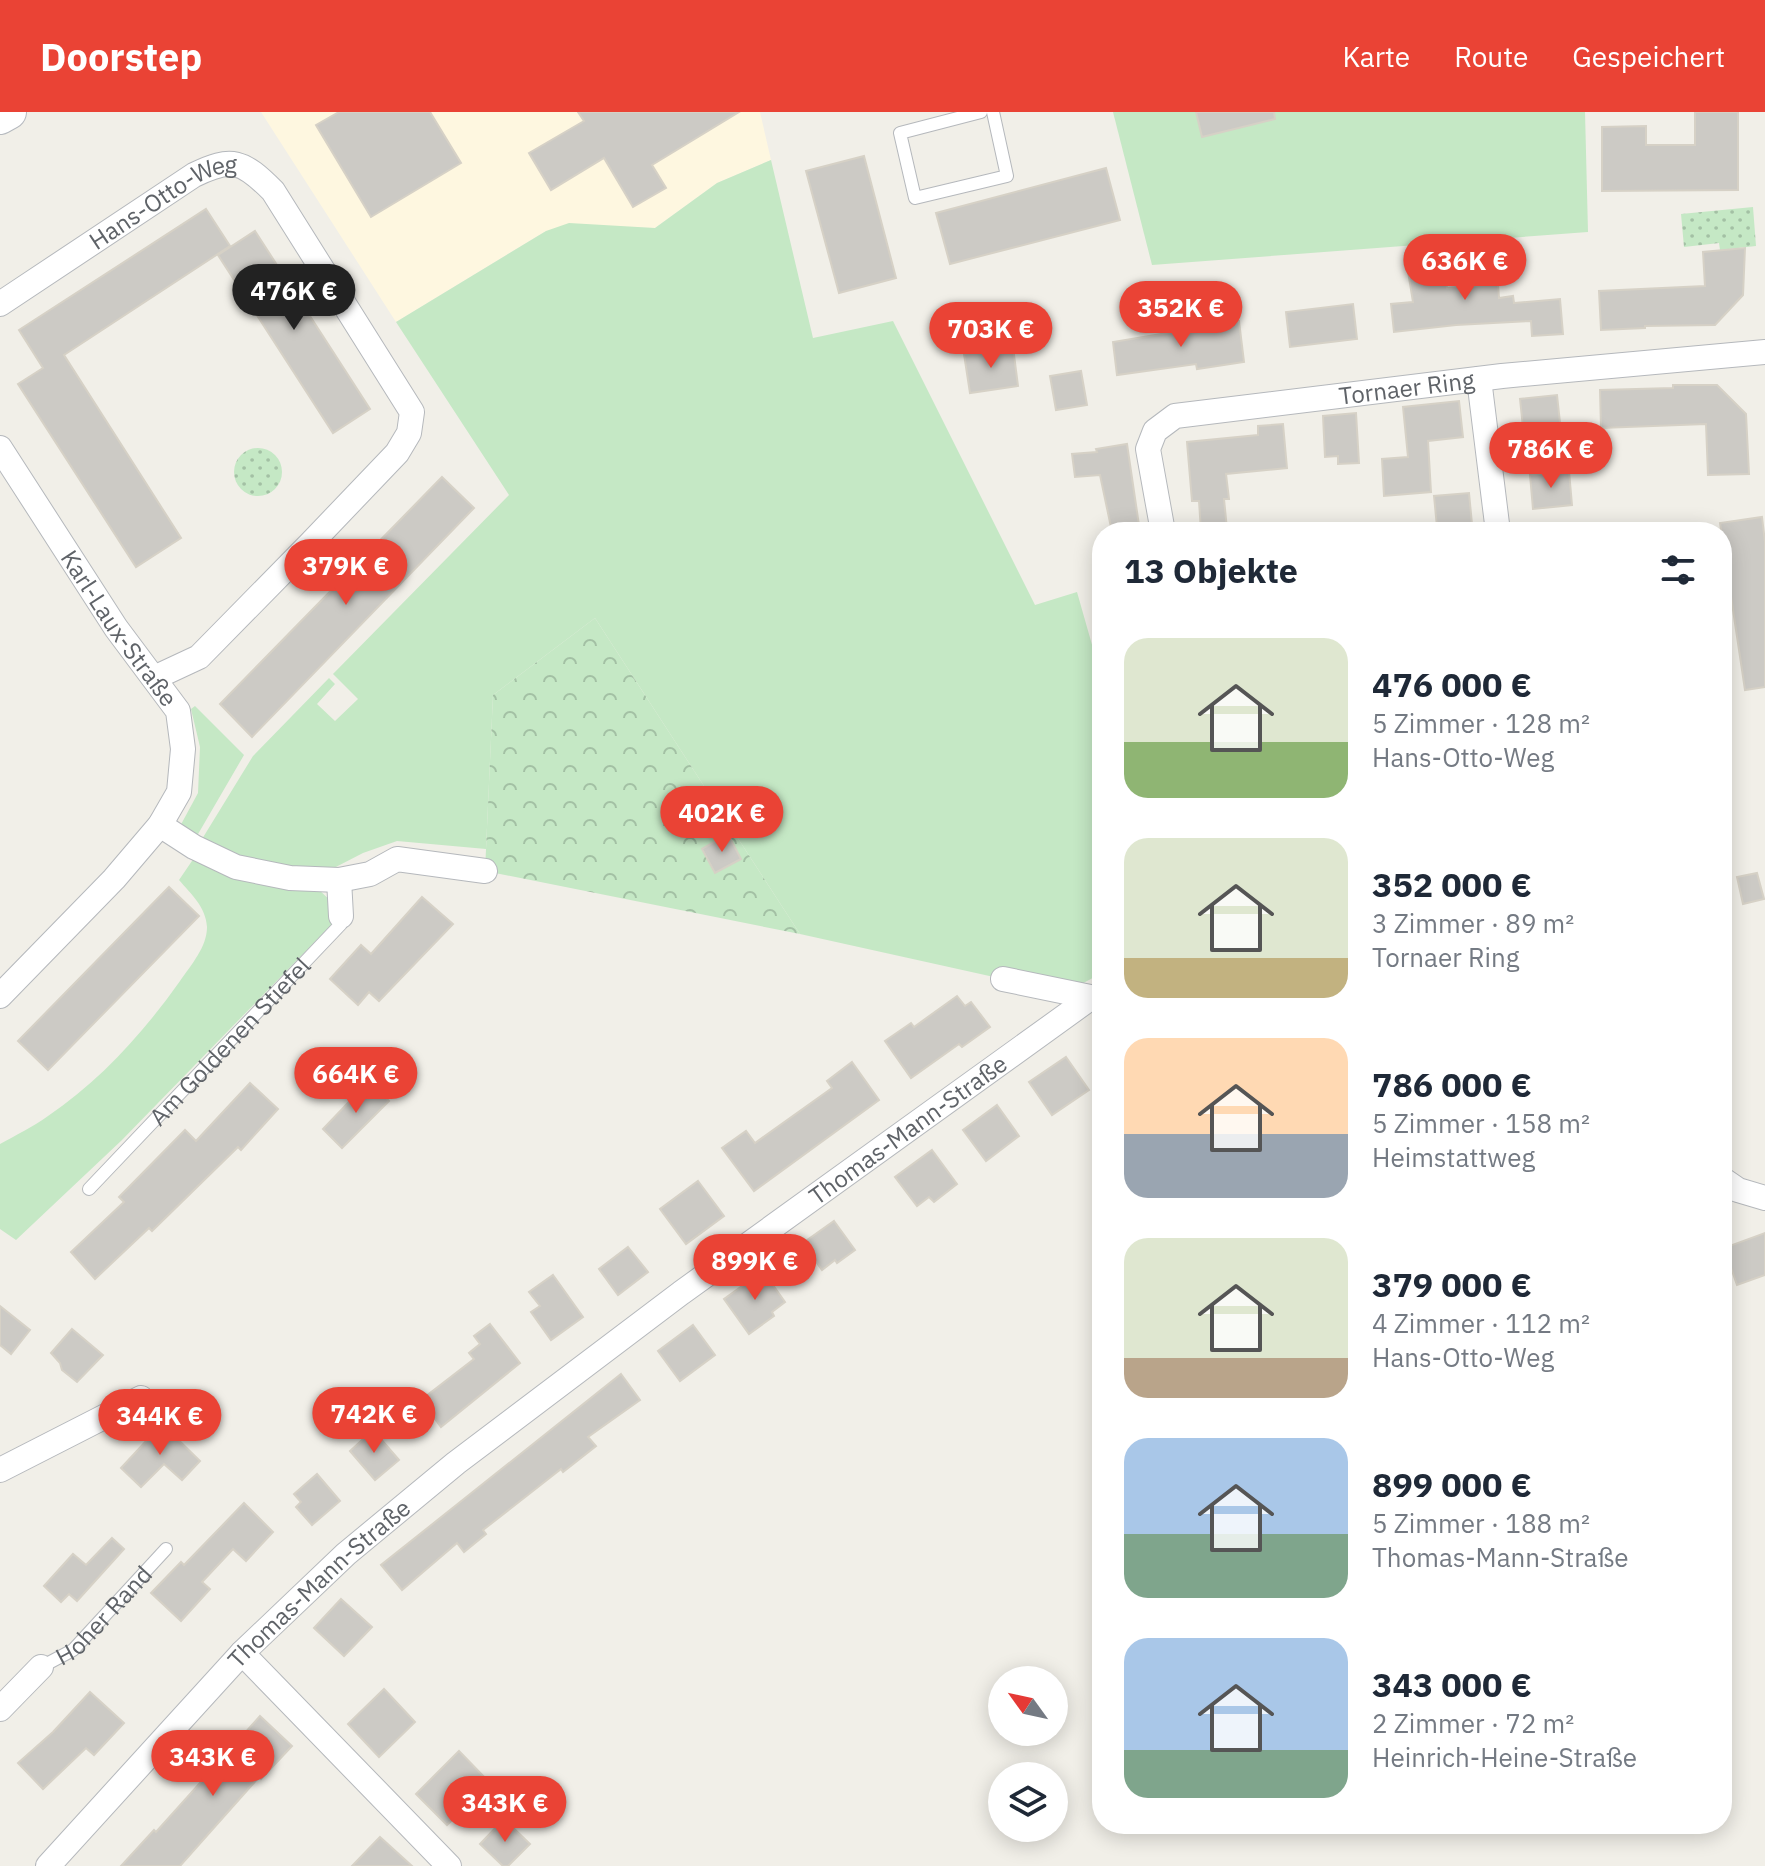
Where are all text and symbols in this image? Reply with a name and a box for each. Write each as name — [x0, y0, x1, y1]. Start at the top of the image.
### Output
text: Doorstep — [40, 32, 202, 81]
text: Karte — [1342, 38, 1410, 75]
text: Route — [1454, 38, 1528, 75]
text: Gespeichert — [1572, 38, 1725, 75]
street label: Hans-Otto-Weg — [83, 148, 238, 257]
pin: 636K € — [1400, 234, 1530, 302]
text: 636K € — [1421, 243, 1509, 277]
pin: 476K € — [229, 264, 359, 332]
text: 476K € — [250, 273, 338, 307]
pin: 352K € — [1116, 281, 1246, 349]
text: 352K € — [1137, 290, 1225, 324]
pin: 703K € — [926, 302, 1056, 370]
text: 703K € — [947, 311, 1035, 345]
street label: Tornaer Ring — [1337, 363, 1477, 412]
pin: 786K € — [1486, 422, 1616, 490]
text: 786K € — [1507, 431, 1595, 465]
pin: 379K € — [281, 539, 411, 607]
street label: Karl-Laux-Straße — [54, 544, 185, 713]
text: 379K € — [302, 548, 390, 582]
text: 13 Objekte — [1124, 548, 1298, 592]
icon: filters — [1656, 548, 1700, 592]
text: 476 000 € — [1372, 662, 1532, 706]
icon: home — [1188, 670, 1284, 766]
text: 5 Zimmer · 128 m² — [1372, 706, 1590, 740]
text: Hans-Otto-Weg — [1372, 740, 1554, 774]
pin: 402K € — [657, 786, 787, 854]
text: 402K € — [678, 795, 766, 829]
text: 352 000 € — [1372, 862, 1532, 906]
icon: home — [1188, 870, 1284, 966]
text: 3 Zimmer · 89 m² — [1372, 906, 1574, 940]
text: Tornaer Ring — [1372, 940, 1520, 974]
street label: Am Goldenen Stiefel — [142, 950, 317, 1132]
pin: 664K € — [291, 1047, 421, 1115]
street label: Thomas-Mann-Straße — [802, 1047, 1013, 1212]
text: 664K € — [312, 1056, 400, 1090]
text: 786 000 € — [1372, 1062, 1532, 1106]
icon: home — [1188, 1070, 1284, 1166]
text: 5 Zimmer · 158 m² — [1372, 1106, 1590, 1140]
text: Heimstattweg — [1372, 1140, 1535, 1174]
pin: 899K € — [690, 1234, 820, 1302]
text: 899K € — [711, 1243, 799, 1277]
text: 379 000 € — [1372, 1262, 1532, 1306]
icon: home — [1188, 1270, 1284, 1366]
text: 4 Zimmer · 112 m² — [1372, 1306, 1590, 1340]
text: Hans-Otto-Weg — [1372, 1340, 1554, 1374]
pin: 742K € — [309, 1387, 439, 1455]
pin: 344K € — [95, 1389, 225, 1457]
text: 742K € — [330, 1396, 418, 1430]
text: 344K € — [116, 1398, 204, 1432]
text: 899 000 € — [1372, 1462, 1532, 1506]
icon: home — [1188, 1470, 1284, 1566]
street label: Thomas-Mann-Straße — [220, 1491, 417, 1675]
text: 5 Zimmer · 188 m² — [1372, 1506, 1590, 1540]
text: Thomas-Mann-Straße — [1372, 1540, 1628, 1574]
street label: Hoher Rand — [50, 1559, 159, 1673]
text: 343 000 € — [1372, 1662, 1532, 1706]
north arrow — [988, 1666, 1068, 1746]
map controls — [988, 1666, 1068, 1842]
icon: home — [1188, 1670, 1284, 1766]
text: 2 Zimmer · 72 m² — [1372, 1706, 1574, 1740]
pin: 343K € — [148, 1730, 278, 1798]
text: 343K € — [169, 1739, 257, 1773]
text: Heinrich-Heine-Straße — [1372, 1740, 1637, 1774]
button: layers — [988, 1762, 1068, 1842]
pin: 343K € — [440, 1776, 570, 1844]
text: 343K € — [461, 1785, 549, 1819]

